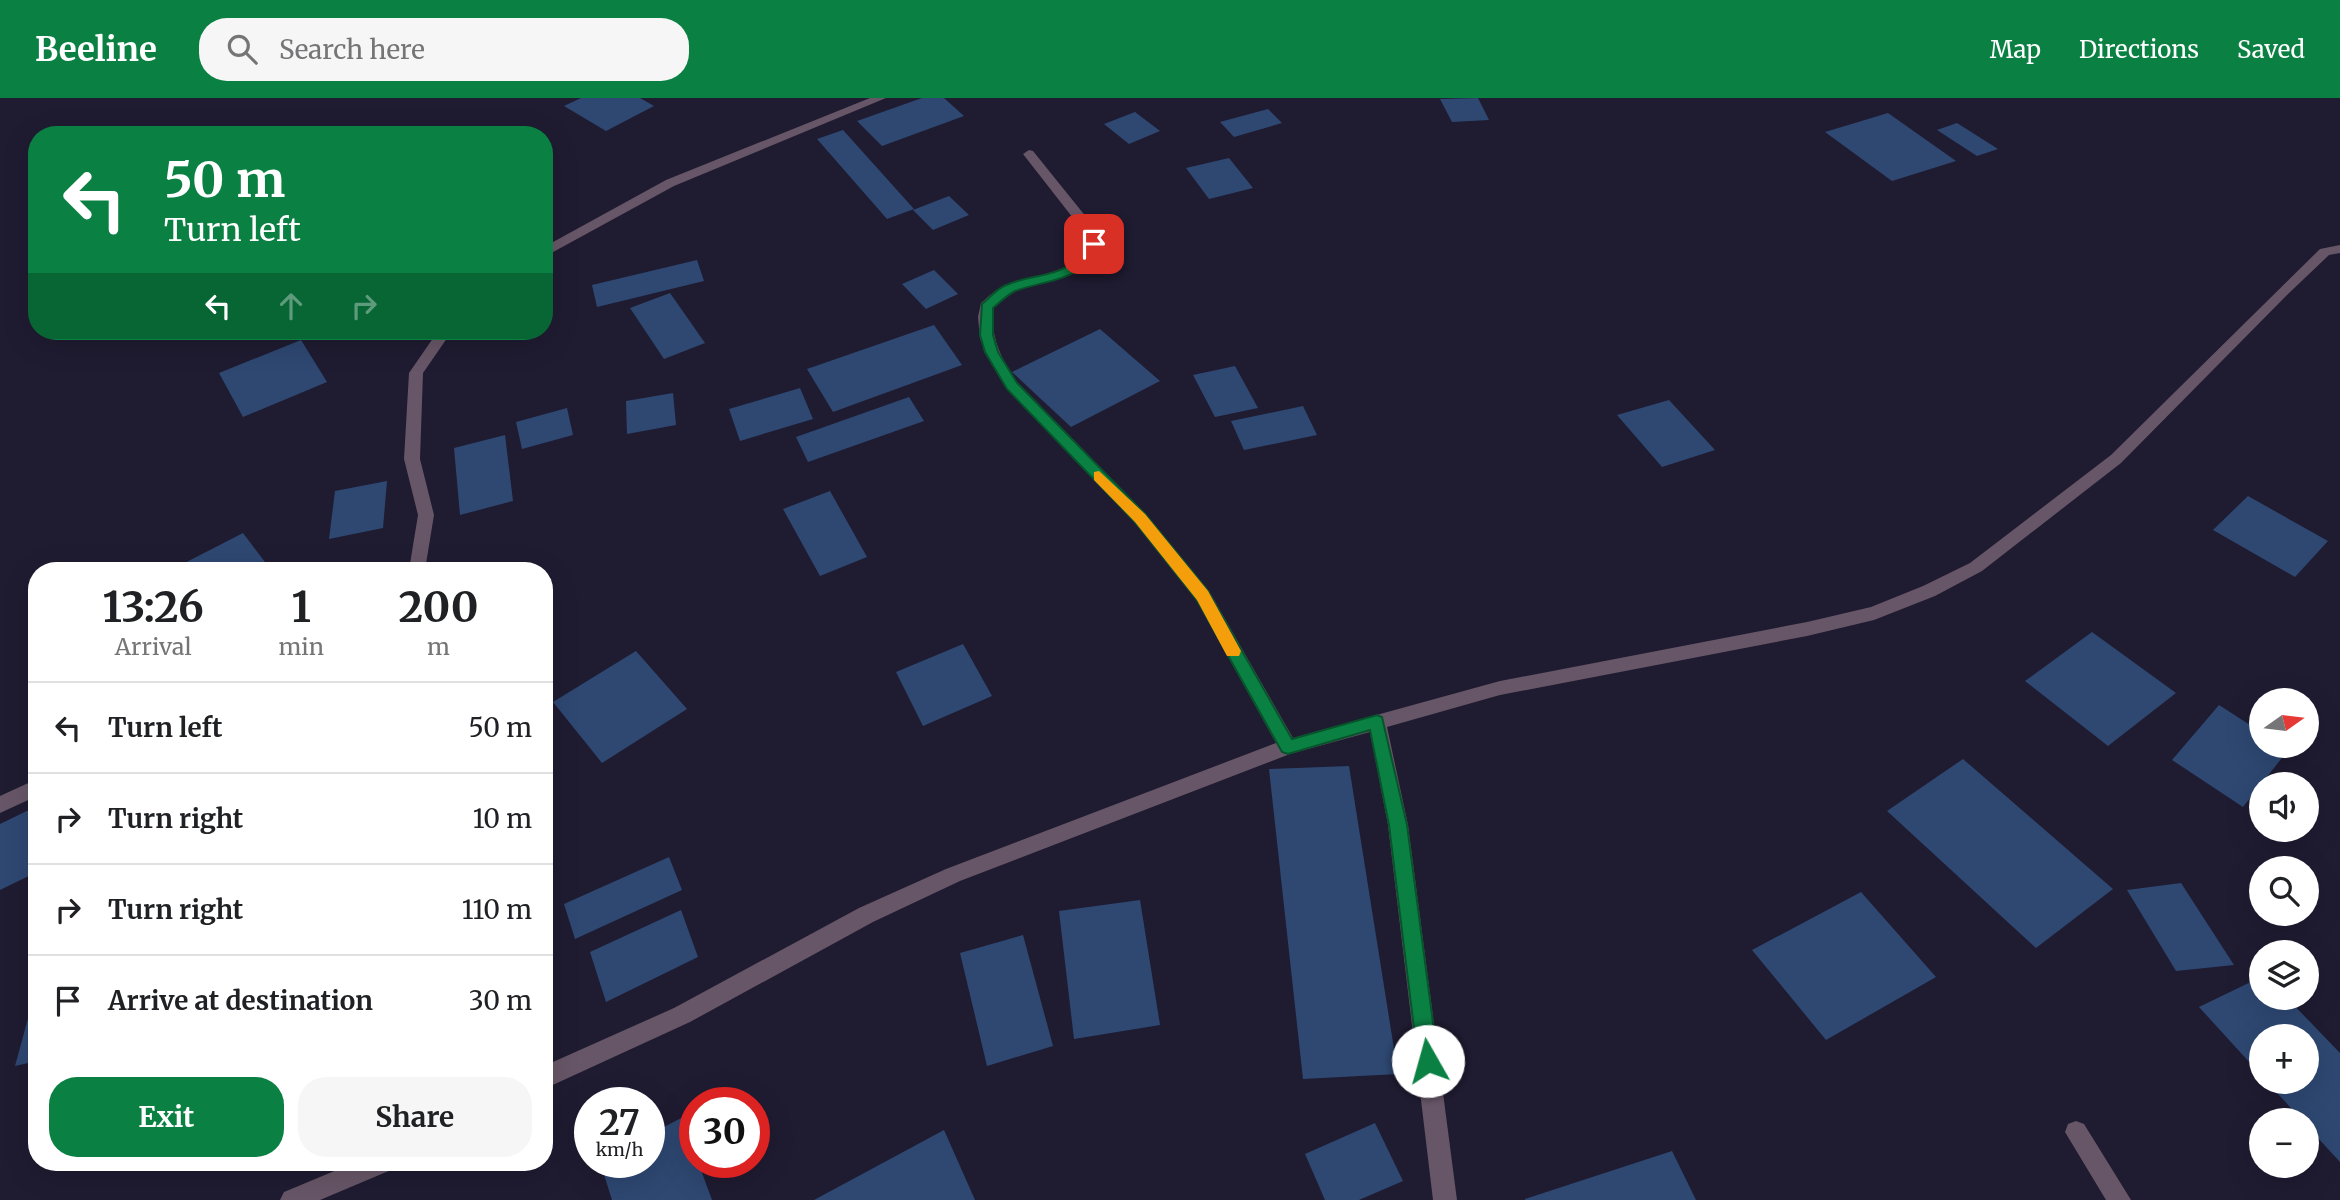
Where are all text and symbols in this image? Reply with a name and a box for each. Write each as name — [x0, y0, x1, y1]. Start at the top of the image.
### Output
search box — [199, 18, 689, 81]
text: Beeline — [35, 29, 157, 70]
icon: search — [223, 30, 261, 68]
text: Search here — [279, 33, 425, 66]
text: Map — [1990, 34, 2041, 65]
text: Directions — [2079, 34, 2199, 65]
text: Saved — [2237, 34, 2305, 65]
text: 50 m — [164, 149, 285, 210]
icon: left — [49, 154, 140, 245]
text: Turn left — [164, 210, 301, 250]
pin — [1064, 214, 1124, 274]
icon: arrive — [1075, 225, 1113, 263]
icon: left — [199, 287, 237, 325]
icon: ahead — [272, 287, 310, 325]
icon: right — [345, 287, 383, 325]
text: 13:26 — [103, 581, 204, 633]
text: 1 — [291, 581, 311, 633]
text: 200 — [399, 581, 478, 633]
text: Arrival — [115, 632, 192, 661]
text: min — [278, 632, 324, 661]
text: m — [427, 632, 450, 661]
north arrow — [2249, 688, 2319, 758]
map controls — [2249, 688, 2319, 1178]
icon: left — [49, 709, 87, 747]
text: Turn left — [108, 711, 222, 744]
text: 50 m — [468, 711, 532, 744]
button: sound — [2249, 772, 2319, 842]
icon: right — [49, 800, 87, 838]
text: Turn right — [108, 802, 243, 835]
text: 10 m — [473, 802, 532, 835]
button: search — [2249, 856, 2319, 926]
icon: right — [49, 891, 87, 929]
text: Turn right — [108, 893, 243, 926]
text: 110 m — [462, 893, 532, 926]
button: layers — [2249, 940, 2319, 1010]
icon: arrive — [49, 982, 87, 1020]
text: Arrive at destination — [108, 984, 373, 1017]
text: 30 m — [469, 984, 532, 1017]
position arrow — [1391, 1024, 1465, 1098]
button: + — [2249, 1024, 2319, 1094]
button: Exit — [49, 1077, 284, 1157]
button: Share — [298, 1077, 532, 1157]
speed limit sign: 30 — [679, 1087, 770, 1178]
text: 27 — [599, 1101, 640, 1145]
button: − — [2249, 1108, 2319, 1178]
text: km/h — [596, 1138, 643, 1161]

